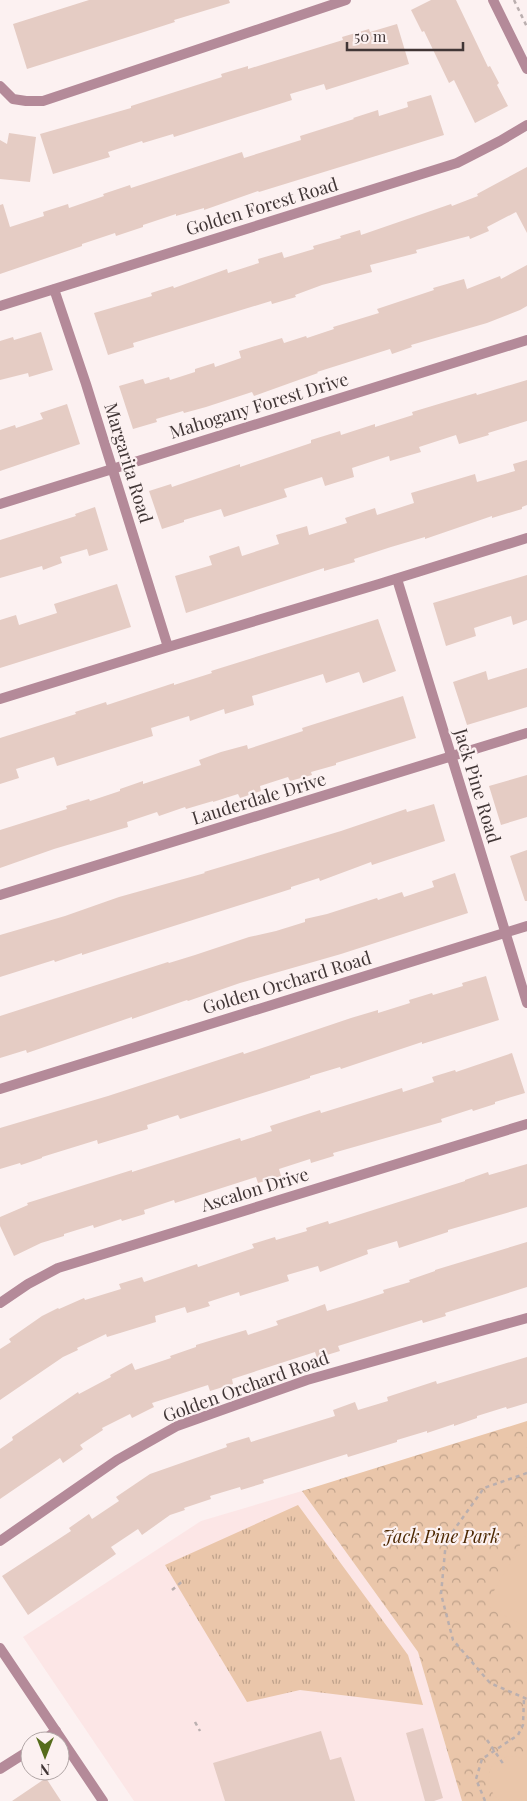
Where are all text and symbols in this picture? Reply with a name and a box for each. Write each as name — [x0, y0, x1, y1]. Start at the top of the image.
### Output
scale bar — [347, 20, 463, 52]
text: 50 m — [354, 26, 387, 46]
street label: Golden Forest Road — [183, 171, 341, 241]
street label: Mahogany Forest Drive — [166, 366, 351, 444]
street label: Margarita Road — [99, 400, 159, 526]
street label: Jack Pine Road — [449, 725, 507, 846]
street label: Lauderdale Drive — [189, 766, 329, 830]
street label: Golden Orchard Road — [200, 945, 374, 1019]
street label: Ascalon Drive — [197, 1161, 311, 1217]
street label: Golden Orchard Road — [159, 1345, 332, 1427]
park label: Jack Pine Park — [382, 1524, 500, 1548]
north arrow — [20, 1731, 70, 1781]
text: N — [40, 1760, 50, 1779]

